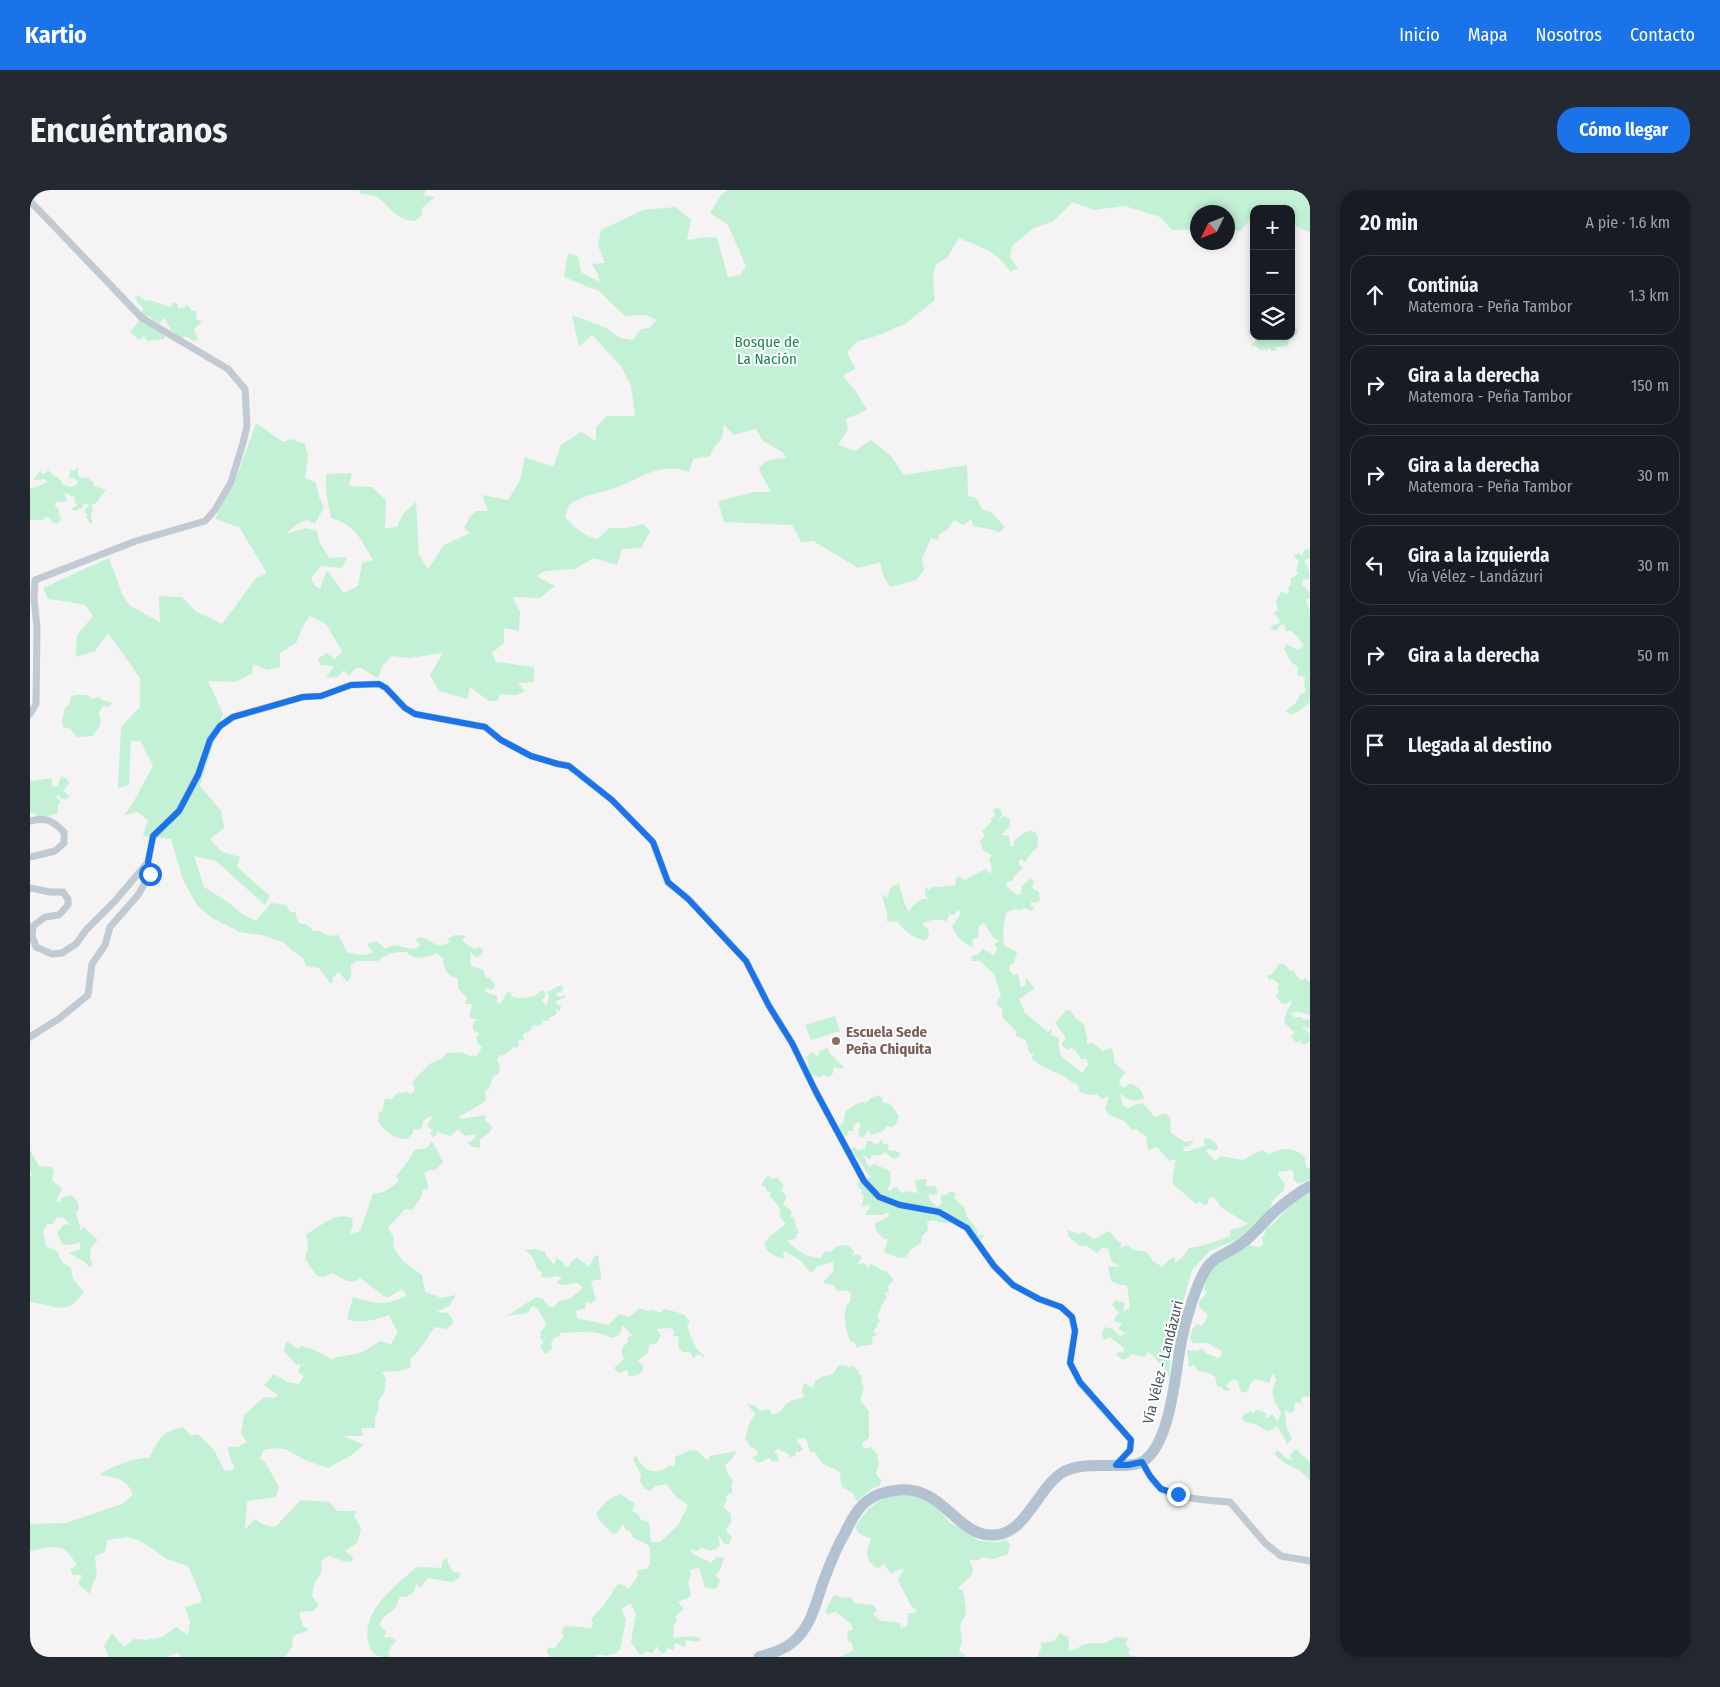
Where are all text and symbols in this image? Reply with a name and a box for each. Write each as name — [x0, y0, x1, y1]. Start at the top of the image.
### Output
text: Kartio — [25, 21, 87, 49]
text: Inicio — [1399, 24, 1440, 46]
text: Mapa — [1468, 24, 1508, 46]
text: Nosotros — [1536, 24, 1602, 46]
text: Contacto — [1630, 24, 1695, 46]
button: Cómo llegar — [1557, 107, 1690, 153]
text: Encuéntranos — [30, 109, 228, 151]
north arrow — [1190, 205, 1235, 250]
map controls — [1250, 205, 1295, 340]
button: + — [1250, 205, 1295, 250]
text: 20 min — [1360, 210, 1418, 236]
text: A pie · 1.6 km — [1586, 213, 1670, 232]
button: − — [1250, 250, 1295, 295]
text: Continúa — [1408, 274, 1479, 297]
icon: ahead — [1361, 281, 1389, 309]
text: 1.3 km — [1628, 286, 1669, 305]
button: layers — [1250, 295, 1295, 340]
text: Matemora - Peña Tambor — [1408, 297, 1572, 316]
park label: Bosque de La Nación — [735, 333, 799, 368]
text: Gira a la derecha — [1408, 364, 1540, 387]
icon: right — [1361, 371, 1389, 399]
text: 150 m — [1631, 376, 1669, 395]
text: Matemora - Peña Tambor — [1408, 387, 1572, 406]
text: Gira a la derecha — [1408, 454, 1540, 477]
icon: right — [1361, 461, 1389, 489]
text: 30 m — [1637, 466, 1669, 485]
text: Matemora - Peña Tambor — [1408, 477, 1572, 496]
text: Gira a la izquierda — [1408, 544, 1550, 567]
icon: left — [1361, 551, 1389, 579]
text: 30 m — [1637, 556, 1669, 575]
text: Vía Vélez - Landázuri — [1408, 567, 1543, 586]
icon: right — [1361, 641, 1389, 669]
text: Gira a la derecha — [1408, 644, 1540, 667]
text: 50 m — [1637, 646, 1669, 665]
icon: arrive — [1361, 731, 1389, 759]
text: Llegada al destino — [1408, 734, 1552, 757]
route start — [139, 863, 162, 886]
place label: Escuela Sede Peña Chiquita — [846, 1023, 932, 1058]
marker: Escuela Sede Peña Chiquita — [830, 1035, 842, 1047]
street label: Vía Vélez - Landázuri — [1139, 1298, 1187, 1426]
route end — [1167, 1483, 1190, 1506]

